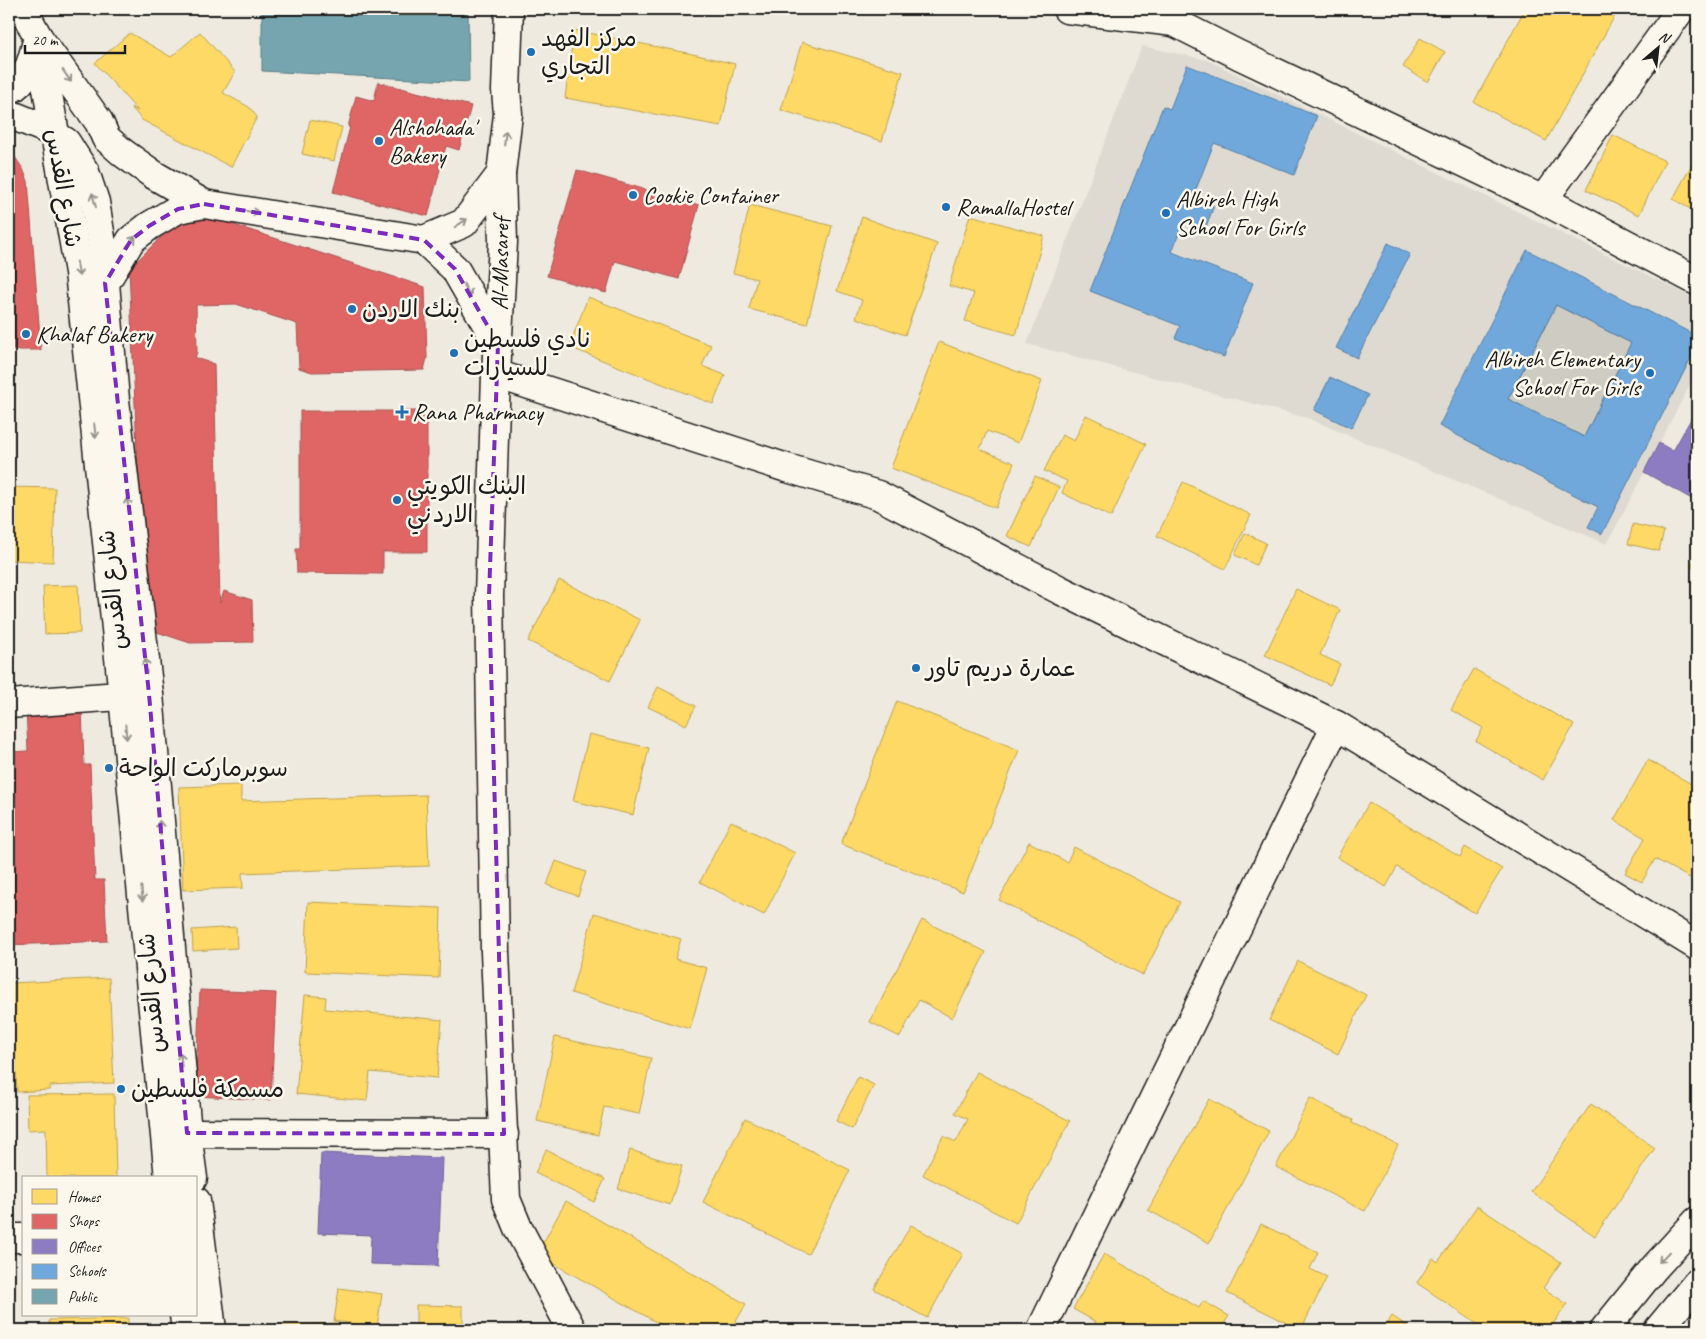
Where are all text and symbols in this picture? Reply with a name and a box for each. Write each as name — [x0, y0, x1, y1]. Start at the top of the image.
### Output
scale bar — [25, 22, 125, 54]
north arrow — [1634, 22, 1684, 72]
place label: مركز الفهد التجاري — [541, 23, 637, 83]
text: N — [1656, 27, 1674, 48]
text: 20 m — [32, 31, 59, 50]
marker: مركز الفهد التجاري — [525, 46, 537, 58]
one-way arrow — [62, 69, 72, 83]
place label: Alshohada' Bakery — [389, 112, 480, 170]
street label: شارع القدس — [37, 126, 89, 250]
one-way arrow — [500, 131, 510, 147]
marker: Alshohada' Bakery — [373, 135, 385, 147]
place label: Cookie Container — [643, 180, 781, 210]
place label: Albireh High School For Girls — [1176, 184, 1307, 242]
marker: Cookie Container — [627, 189, 639, 201]
one-way arrow — [89, 192, 98, 208]
place label: RamallaHostel — [956, 192, 1074, 222]
marker: RamallaHostel — [940, 201, 952, 213]
one-way arrow — [244, 207, 260, 217]
marker: Albireh High School For Girls — [1160, 207, 1172, 219]
street label: Al-Masaref — [484, 211, 516, 311]
one-way arrow — [454, 218, 468, 228]
one-way arrow — [126, 236, 137, 249]
one-way arrow — [73, 261, 83, 277]
one-way arrow — [462, 282, 472, 297]
place label: بنك الاردن — [362, 294, 460, 324]
marker: بنك الاردن — [346, 303, 358, 315]
place label: Khalaf Bakery — [36, 319, 154, 349]
place label: نادي فلسطين للسيارات — [464, 324, 590, 382]
marker: Khalaf Bakery — [20, 328, 32, 340]
place label: Albireh Elementary School For Girls — [1485, 344, 1643, 402]
marker: نادي فلسطين للسيارات — [448, 347, 460, 359]
marker: Albireh Elementary School For Girls — [1644, 367, 1656, 379]
place label: Rana Pharmacy — [412, 397, 544, 427]
marker: Rana Pharmacy — [396, 406, 408, 418]
one-way arrow — [90, 423, 100, 439]
place label: البنك الكويتي الاردني — [407, 471, 526, 535]
marker: البنك الكويتي الاردني — [391, 494, 403, 506]
one-way arrow — [123, 497, 133, 513]
street label: شارع القدس — [91, 528, 135, 651]
place label: عمارة دريم تاور — [924, 653, 1077, 686]
one-way arrow — [141, 659, 151, 675]
marker: عمارة دريم تاور — [910, 662, 922, 674]
one-way arrow — [121, 724, 131, 740]
place label: سوبرماركت الواحة — [119, 753, 288, 783]
marker: سوبرماركت الواحة — [103, 762, 115, 774]
one-way arrow — [156, 820, 165, 836]
one-way arrow — [137, 885, 146, 901]
street label: شارع القدس — [131, 932, 173, 1054]
one-way arrow — [176, 1052, 186, 1068]
place label: مسمكة فلسطين — [131, 1074, 284, 1104]
marker: مسمكة فلسطين — [115, 1083, 127, 1095]
legend — [22, 1176, 198, 1316]
text: Homes — [68, 1188, 102, 1207]
text: Shops — [68, 1212, 101, 1231]
text: Offices — [68, 1238, 102, 1257]
one-way arrow — [1658, 1250, 1670, 1263]
text: Schools — [68, 1262, 107, 1281]
text: Public — [68, 1288, 98, 1307]

